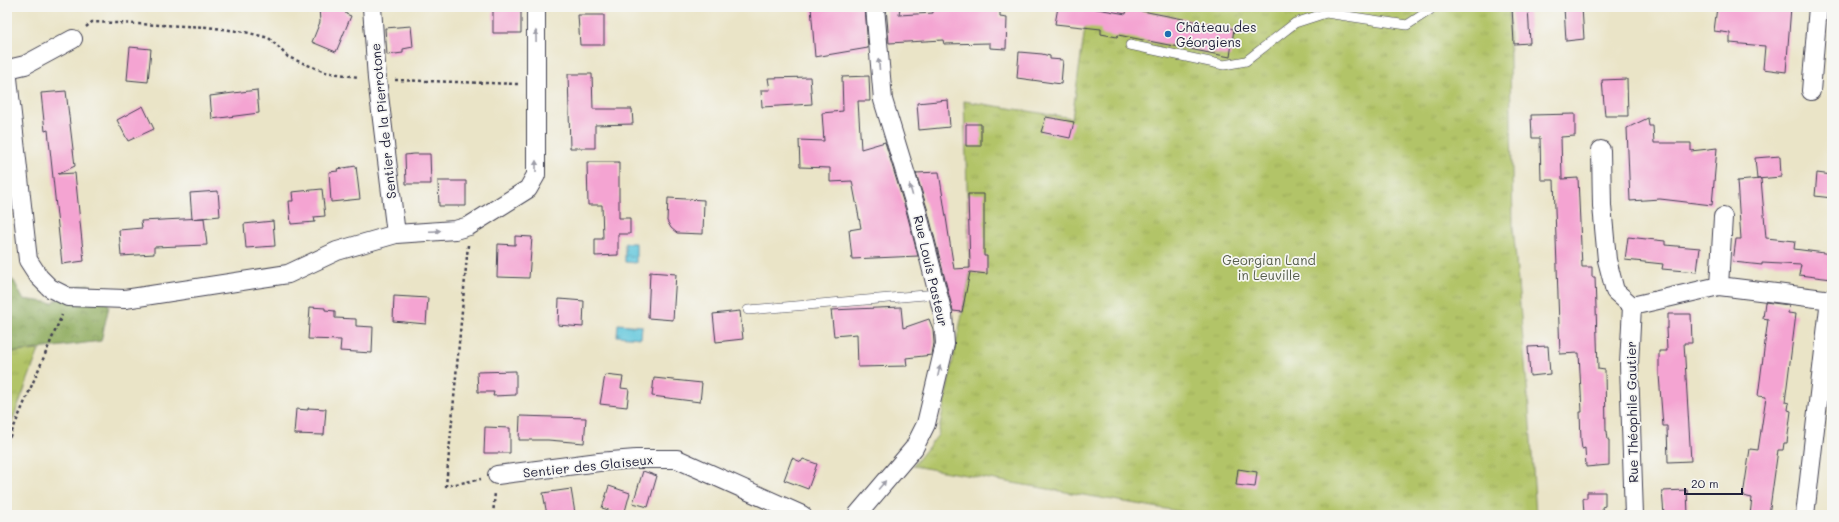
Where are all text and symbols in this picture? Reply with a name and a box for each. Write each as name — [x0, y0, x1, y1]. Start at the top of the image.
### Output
place label: Château des Géorgiens — [1176, 18, 1256, 50]
one-way arrow — [533, 29, 539, 42]
marker: Château des Géorgiens — [1163, 29, 1173, 39]
street label: Sentier de la Pierrotone — [366, 42, 399, 200]
one-way arrow — [876, 58, 882, 70]
one-way arrow — [533, 159, 539, 172]
one-way arrow — [908, 184, 914, 196]
street label: Rue Louis Pasteur — [910, 214, 953, 328]
one-way arrow — [429, 228, 441, 235]
park label: Georgian Land in Leuville — [1222, 251, 1316, 283]
street label: Rue Théophile Gautier — [1622, 341, 1641, 483]
one-way arrow — [936, 365, 942, 377]
street label: Sentier des Glaiseux — [522, 450, 654, 481]
scale bar — [1685, 470, 1742, 496]
text: 20 m — [1691, 475, 1719, 491]
one-way arrow — [878, 480, 887, 491]

